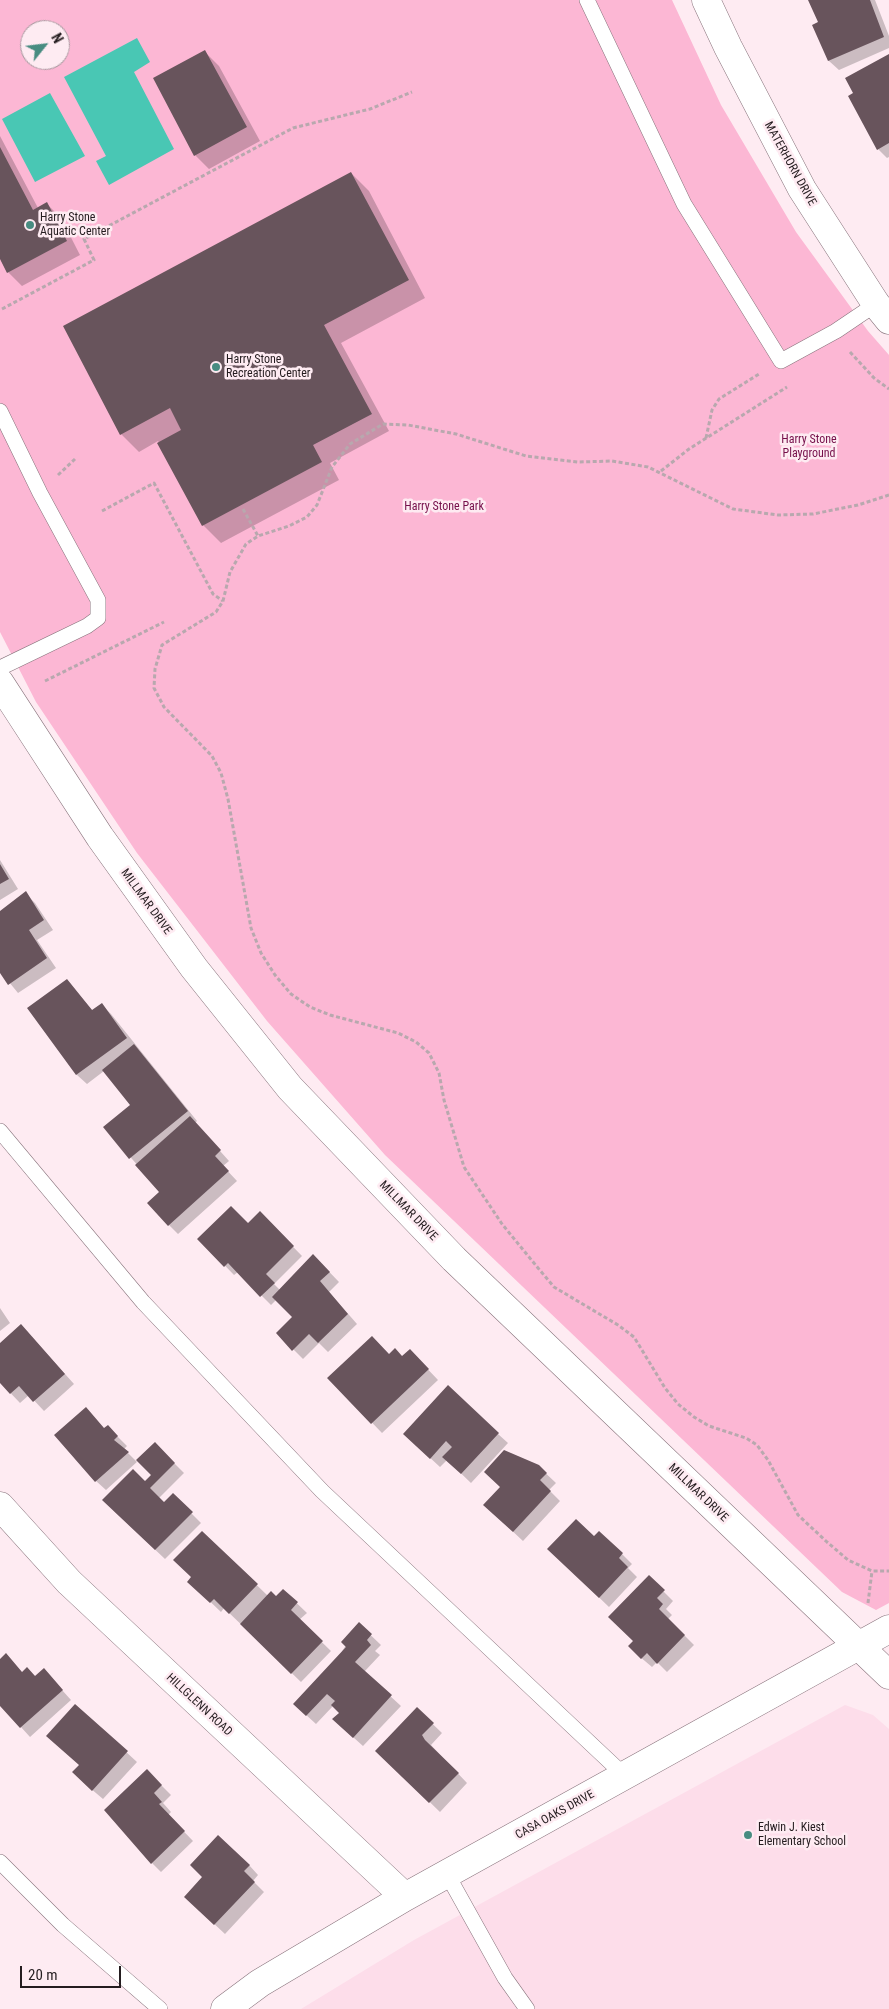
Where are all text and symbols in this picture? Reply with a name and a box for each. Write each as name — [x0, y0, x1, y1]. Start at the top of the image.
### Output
north arrow — [20, 20, 70, 70]
text: N — [48, 31, 66, 46]
street label: MATERHORN DRIVE — [761, 119, 819, 209]
place label: Harry Stone Aquatic Center — [40, 211, 110, 239]
marker: Harry Stone Aquatic Center — [24, 219, 36, 231]
place label: Harry Stone Recreation Center — [226, 353, 310, 381]
marker: Harry Stone Recreation Center — [210, 361, 222, 373]
park label: Harry Stone Playground — [781, 433, 837, 461]
park label: Harry Stone Park — [404, 500, 484, 514]
street label: MILLMAR DRIVE — [117, 866, 175, 938]
street label: MILLMAR DRIVE — [376, 1178, 440, 1244]
street label: MILLMAR DRIVE — [665, 1461, 731, 1525]
street label: HILLGLENN ROAD — [163, 1671, 235, 1739]
street label: CASA OAKS DRIVE — [513, 1787, 597, 1843]
place label: Edwin J. Kiest Elementary School — [758, 1821, 846, 1849]
marker: Edwin J. Kiest Elementary School — [742, 1829, 754, 1841]
scale bar — [22, 1956, 124, 1988]
text: 20 m — [28, 1966, 58, 1984]

